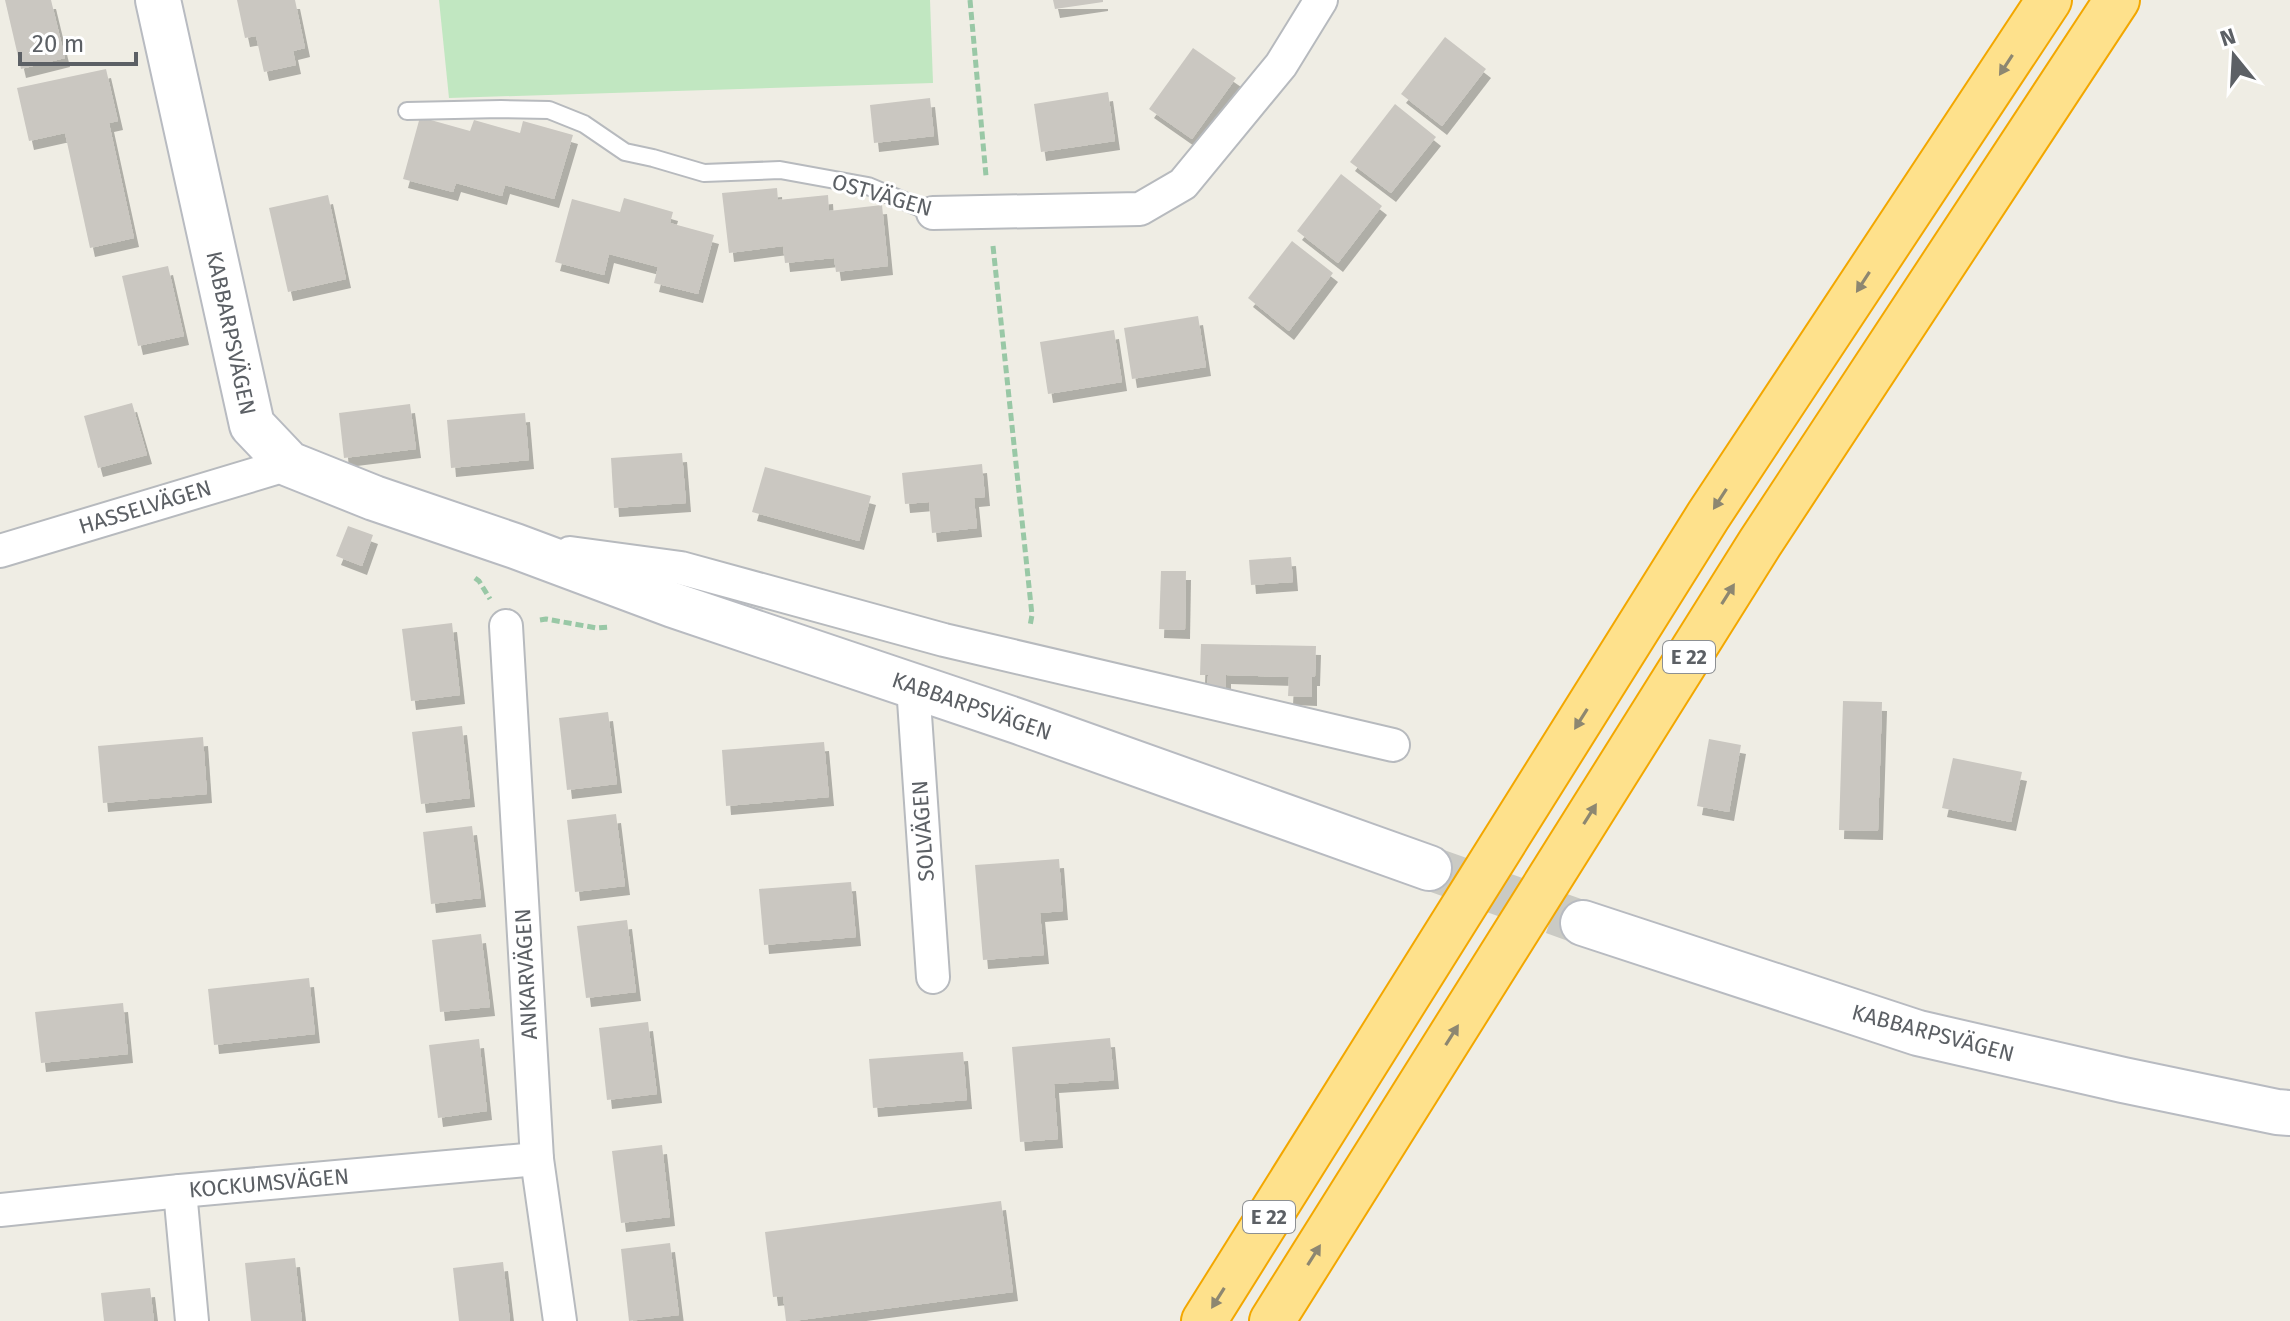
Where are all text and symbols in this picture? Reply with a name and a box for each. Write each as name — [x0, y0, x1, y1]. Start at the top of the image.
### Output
scale bar — [20, 16, 136, 66]
north arrow — [2194, 16, 2274, 96]
text: N — [2217, 22, 2239, 53]
text: 20 m — [32, 30, 84, 58]
one-way arrow — [1999, 54, 2014, 76]
street label: OSTVÄGEN — [829, 168, 935, 222]
street label: KABBARPSVÄGEN — [200, 249, 262, 417]
one-way arrow — [1855, 272, 1870, 293]
street label: HASSELVÄGEN — [75, 474, 215, 540]
one-way arrow — [1712, 489, 1727, 510]
one-way arrow — [1721, 583, 1735, 605]
road number: E 22 — [1663, 641, 1715, 673]
street label: KABBARPSVÄGEN — [889, 666, 1055, 746]
one-way arrow — [1575, 708, 1589, 730]
street label: SOLVÄGEN — [906, 779, 940, 883]
one-way arrow — [1582, 804, 1597, 825]
street label: ANKARVÄGEN — [509, 908, 543, 1040]
street label: KABBARPSVÄGEN — [1849, 998, 2017, 1068]
one-way arrow — [1444, 1024, 1458, 1046]
street label: KOCKUMSVÄGEN — [188, 1163, 350, 1203]
road number: E 22 — [1243, 1201, 1295, 1233]
one-way arrow — [1306, 1244, 1320, 1266]
one-way arrow — [1211, 1288, 1226, 1309]

